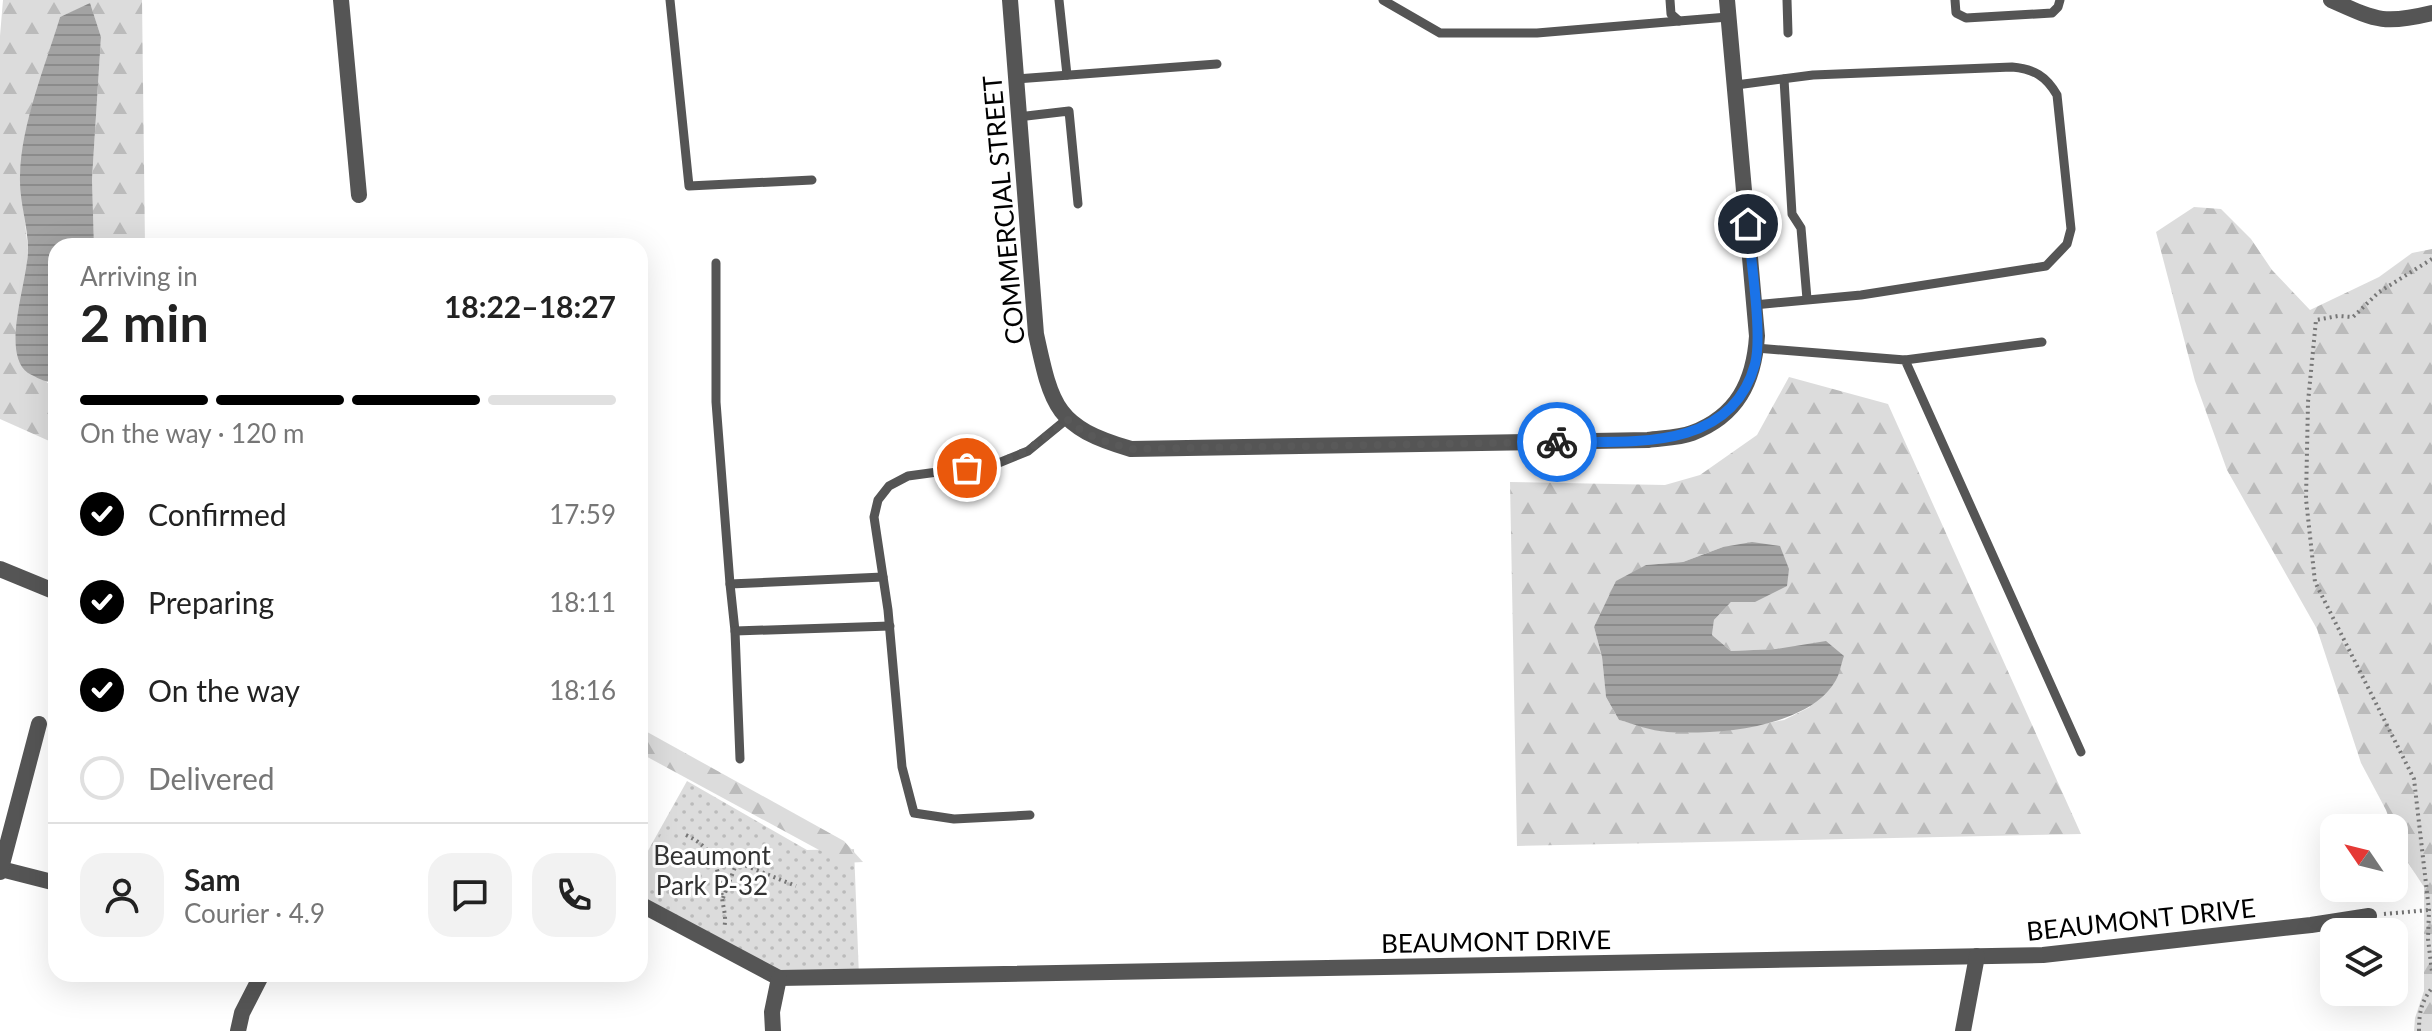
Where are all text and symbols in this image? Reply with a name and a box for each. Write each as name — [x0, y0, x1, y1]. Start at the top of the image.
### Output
street label: COMMERCIAL STREET — [975, 74, 1031, 346]
pin — [1714, 190, 1782, 258]
icon: home — [1726, 202, 1770, 246]
text: Arriving in — [80, 260, 198, 292]
text: 18:22–18:27 — [444, 288, 616, 324]
text: 2 min — [80, 291, 209, 353]
courier — [1517, 402, 1597, 482]
text: On the way · 120 m — [80, 417, 304, 449]
icon: bike — [1535, 420, 1579, 464]
pin — [933, 434, 1001, 502]
icon: bag — [945, 446, 989, 490]
icon: check — [80, 492, 124, 536]
text: Confirmed — [148, 496, 287, 532]
text: 17:59 — [549, 498, 616, 530]
icon: check — [80, 580, 124, 624]
text: Preparing — [148, 584, 274, 620]
text: 18:11 — [549, 586, 616, 618]
icon: check — [80, 668, 124, 712]
text: On the way — [148, 672, 300, 708]
text: 18:16 — [549, 674, 616, 706]
text: Delivered — [148, 760, 275, 796]
north arrow — [2320, 814, 2408, 902]
map controls — [2320, 814, 2408, 1006]
park label: Beaumont Park P-32 — [653, 839, 771, 901]
button: person — [80, 853, 164, 937]
button: chat — [428, 853, 512, 937]
button: phone — [532, 853, 616, 937]
text: Sam — [184, 861, 241, 897]
street label: BEAUMONT DRIVE — [2025, 891, 2257, 947]
text: Courier · 4.9 — [184, 897, 325, 929]
button: layers — [2320, 918, 2408, 1006]
street label: BEAUMONT DRIVE — [1381, 923, 1611, 959]

